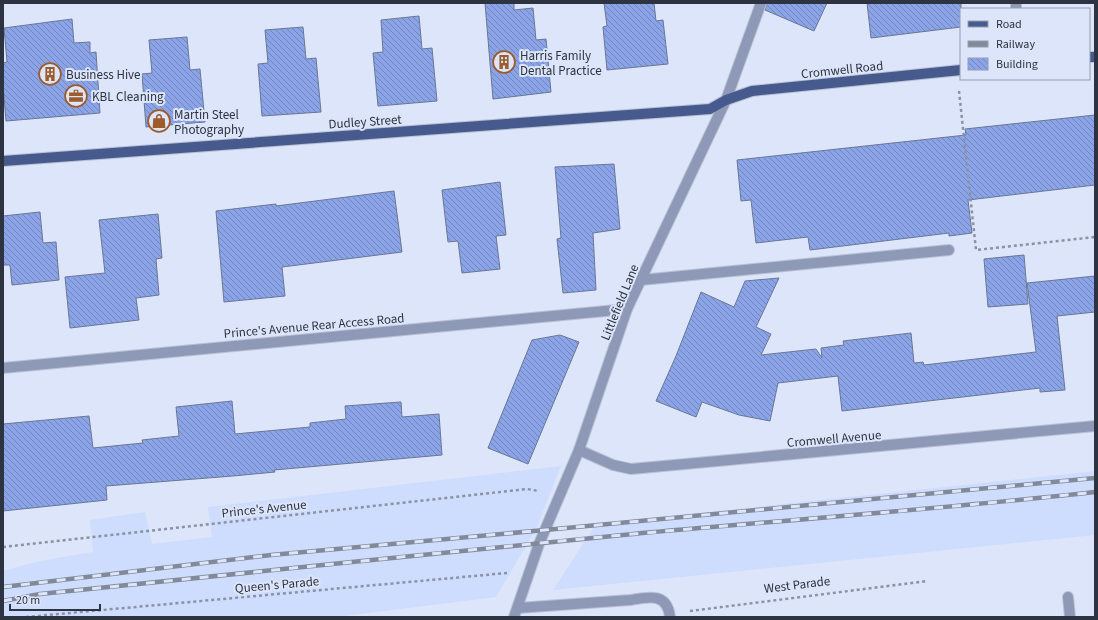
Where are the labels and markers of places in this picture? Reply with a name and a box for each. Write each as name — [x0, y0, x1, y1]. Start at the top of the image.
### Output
place label: Harris Family Dental Practice — [520, 47, 602, 80]
building icon: Harris Family Dental Practice — [491, 49, 517, 75]
building icon: Business Hive — [37, 61, 63, 87]
place label: Business Hive — [66, 66, 141, 84]
office icon: KBL Cleaning — [63, 83, 89, 109]
place label: KBL Cleaning — [92, 88, 164, 106]
place label: Martin Steel Photography — [174, 106, 244, 139]
shop icon: Martin Steel Photography — [146, 108, 172, 134]

